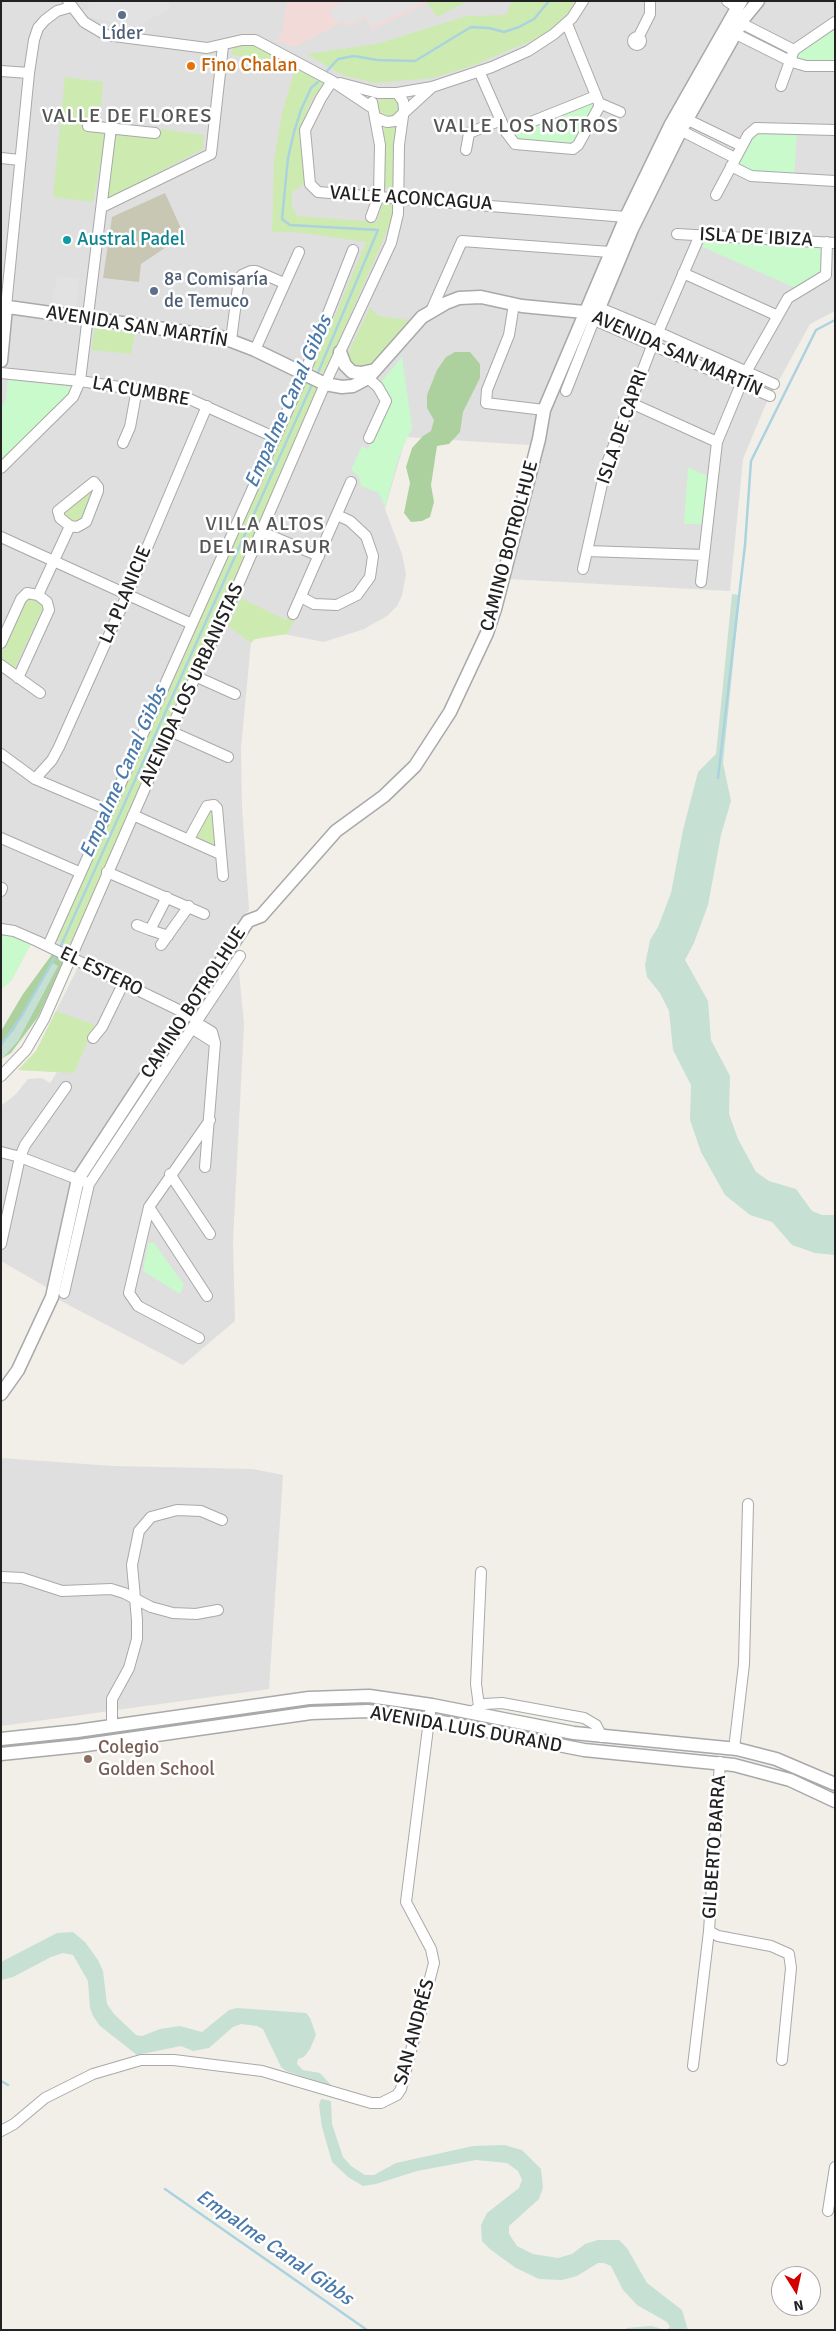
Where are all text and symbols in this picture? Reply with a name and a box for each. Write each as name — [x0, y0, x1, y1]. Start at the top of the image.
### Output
marker: Líder — [116, 9, 128, 21]
place label: Líder — [101, 23, 143, 45]
place label: Fino Chalan — [201, 55, 298, 77]
marker: Fino Chalan — [185, 60, 197, 72]
district label: VALLE DE FLORES — [40, 105, 214, 129]
district label: VALLE LOS NOTROS — [431, 115, 621, 139]
street label: VALLE ACONCAGUA — [329, 182, 493, 216]
street label: ISLA DE IBIZA — [699, 224, 813, 252]
place label: Austral Padel — [77, 229, 185, 251]
marker: Austral Padel — [61, 234, 73, 246]
place label: 8ª Comisaría de Temuco — [164, 269, 268, 313]
marker: 8ª Comisaría de Temuco — [148, 285, 160, 297]
street label: AVENIDA SAN MARTÍN — [44, 301, 230, 353]
street label: AVENIDA SAN MARTÍN — [588, 306, 766, 402]
water label: Empalme Canal Gibbs — [240, 312, 338, 492]
street label: ISLA DE CAPRI — [593, 367, 653, 487]
street label: LA CUMBRE — [90, 372, 192, 412]
street label: CAMINO BOTROLHUE — [476, 458, 544, 634]
district label: VILLA ALTOS DEL MIRASUR — [197, 513, 333, 560]
street label: LA PLANICIE — [95, 543, 157, 647]
street label: AVENIDA LOS URBANISTAS — [135, 580, 249, 790]
water label: Empalme Canal Gibbs — [75, 682, 173, 862]
street label: CAMINO BOTROLHUE — [137, 923, 251, 1083]
street label: EL ESTERO — [56, 942, 146, 1002]
street label: AVENIDA LUIS DURAND — [368, 1702, 564, 1758]
place label: Colegio Golden School — [98, 1737, 215, 1781]
marker: Colegio Golden School — [82, 1753, 94, 1765]
street label: GILBERTO BARRA — [699, 1774, 731, 1920]
street label: SAN ANDRÉS — [390, 1976, 440, 2088]
water label: Empalme Canal Gibbs — [191, 2185, 357, 2311]
north arrow — [771, 2266, 821, 2316]
text: N — [792, 2296, 805, 2314]

